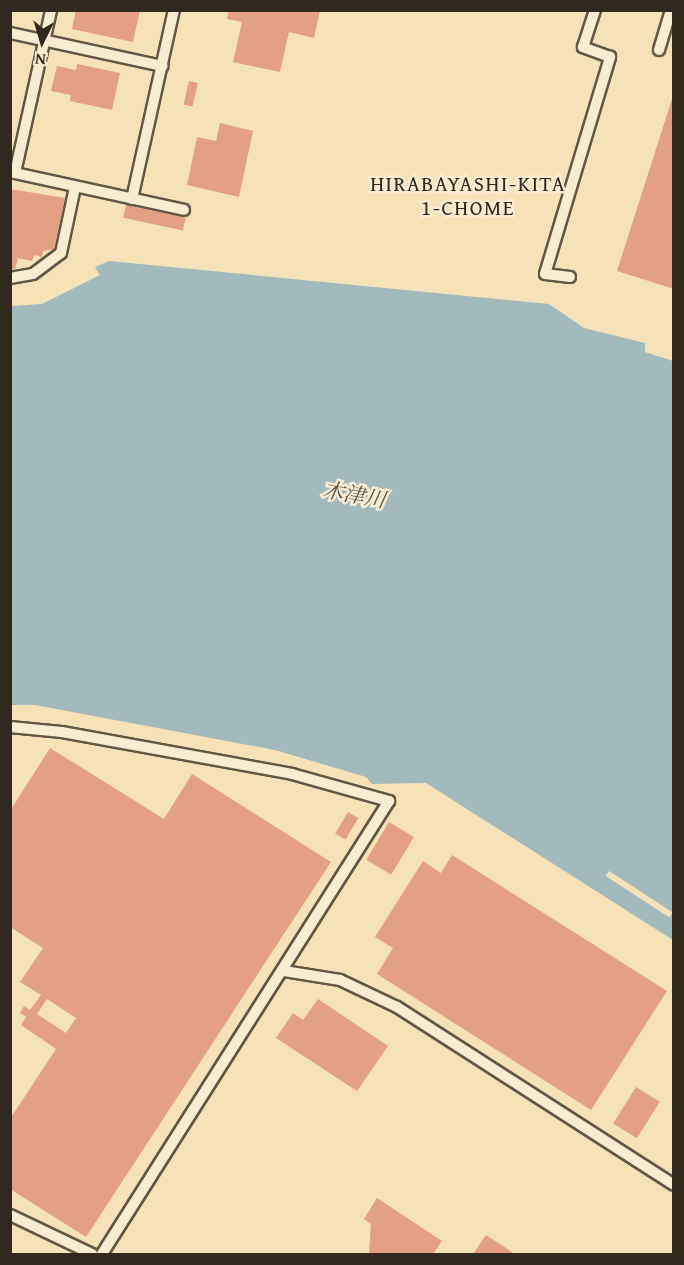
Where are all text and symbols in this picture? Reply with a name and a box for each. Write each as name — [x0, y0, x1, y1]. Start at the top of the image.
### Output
north arrow — [12, 12, 72, 72]
text: N — [34, 48, 47, 72]
district label: HIRABAYASHI-KITA 1-CHOME — [370, 171, 566, 221]
water label: 木津川 — [321, 477, 387, 513]

